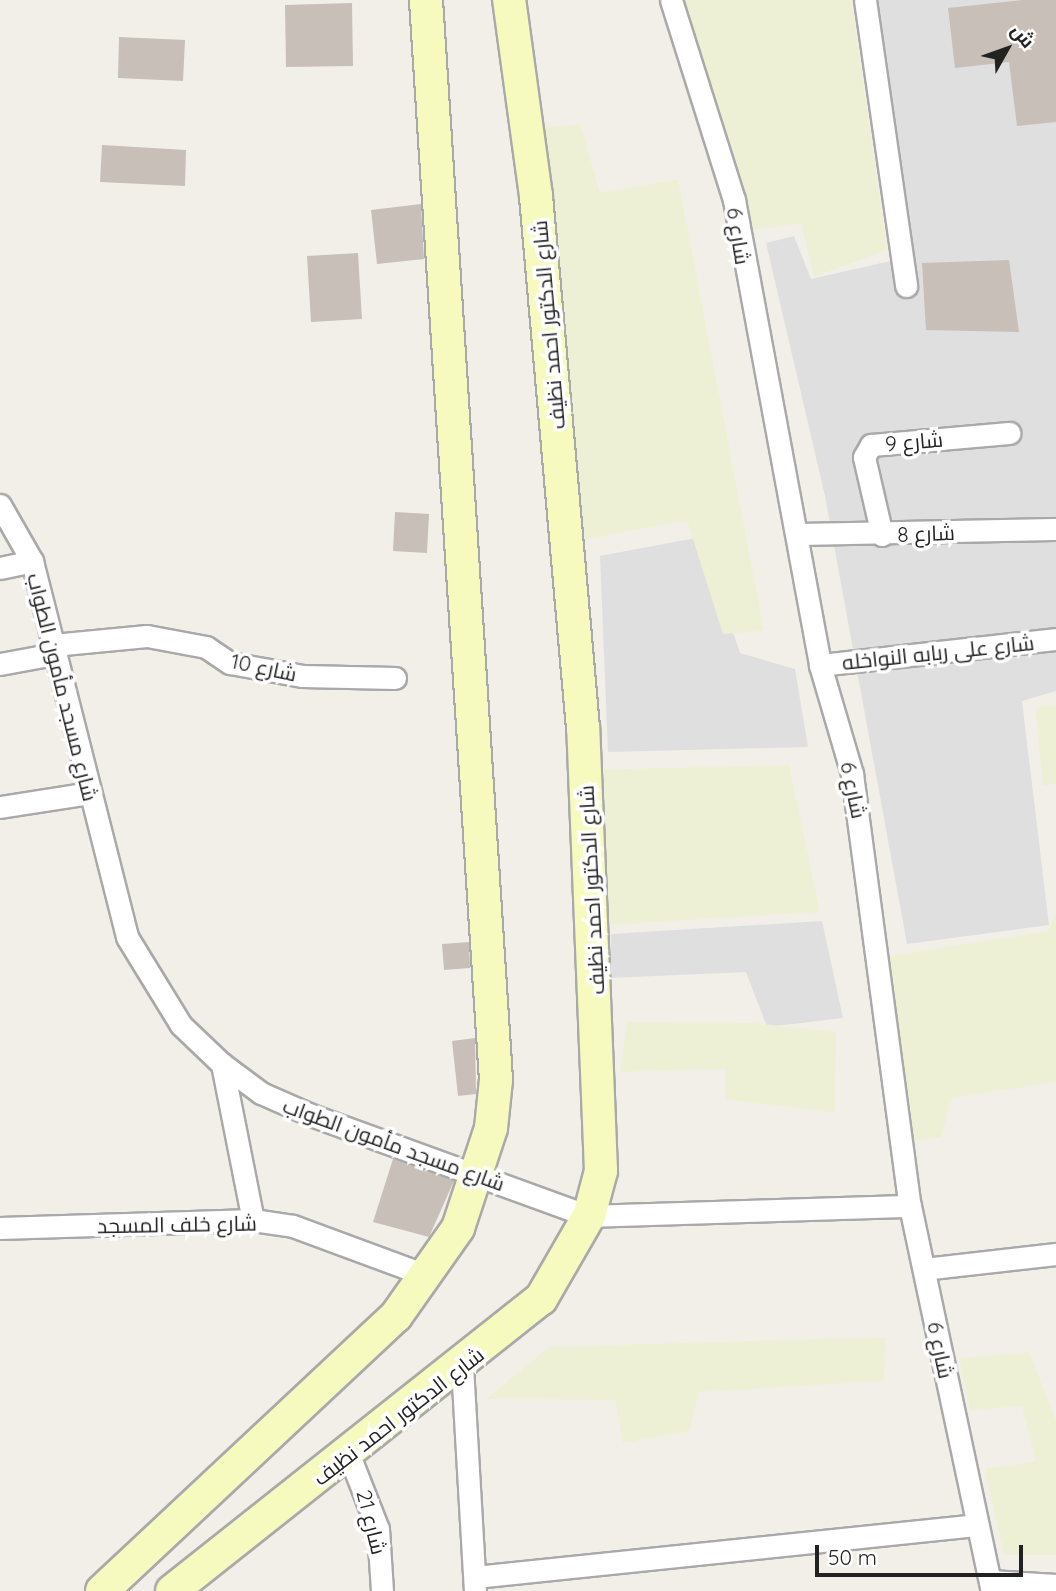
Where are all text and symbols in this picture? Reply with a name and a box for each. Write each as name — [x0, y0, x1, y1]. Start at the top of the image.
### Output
north arrow — [972, 14, 1042, 84]
text: ش — [1006, 18, 1040, 53]
street label: شارع 6 — [722, 206, 756, 266]
street label: شارع الدكتور احمد نظيف — [526, 219, 570, 431]
street label: شارع 9 — [884, 426, 944, 456]
street label: شارع 8 — [897, 519, 955, 547]
street label: شارع مسجد مأمون الطواب — [22, 570, 104, 804]
street label: شارع على ربابه النواخله — [841, 629, 1035, 675]
street label: شارع 10 — [229, 648, 299, 686]
street label: شارع 6 — [836, 759, 872, 821]
street label: شارع الدكتور احمد نظيف — [573, 785, 609, 995]
street label: شارع مسجد مأمون الطواب — [280, 1092, 508, 1196]
street label: شارع خلف المسجد — [97, 1210, 257, 1238]
street label: شارع 6 — [923, 1319, 959, 1381]
street label: شارع الدكتور احمد نظيف — [308, 1341, 488, 1491]
street label: شارع 21 — [352, 1487, 392, 1557]
scale bar — [818, 1532, 1026, 1576]
text: 50 m — [828, 1544, 877, 1570]

